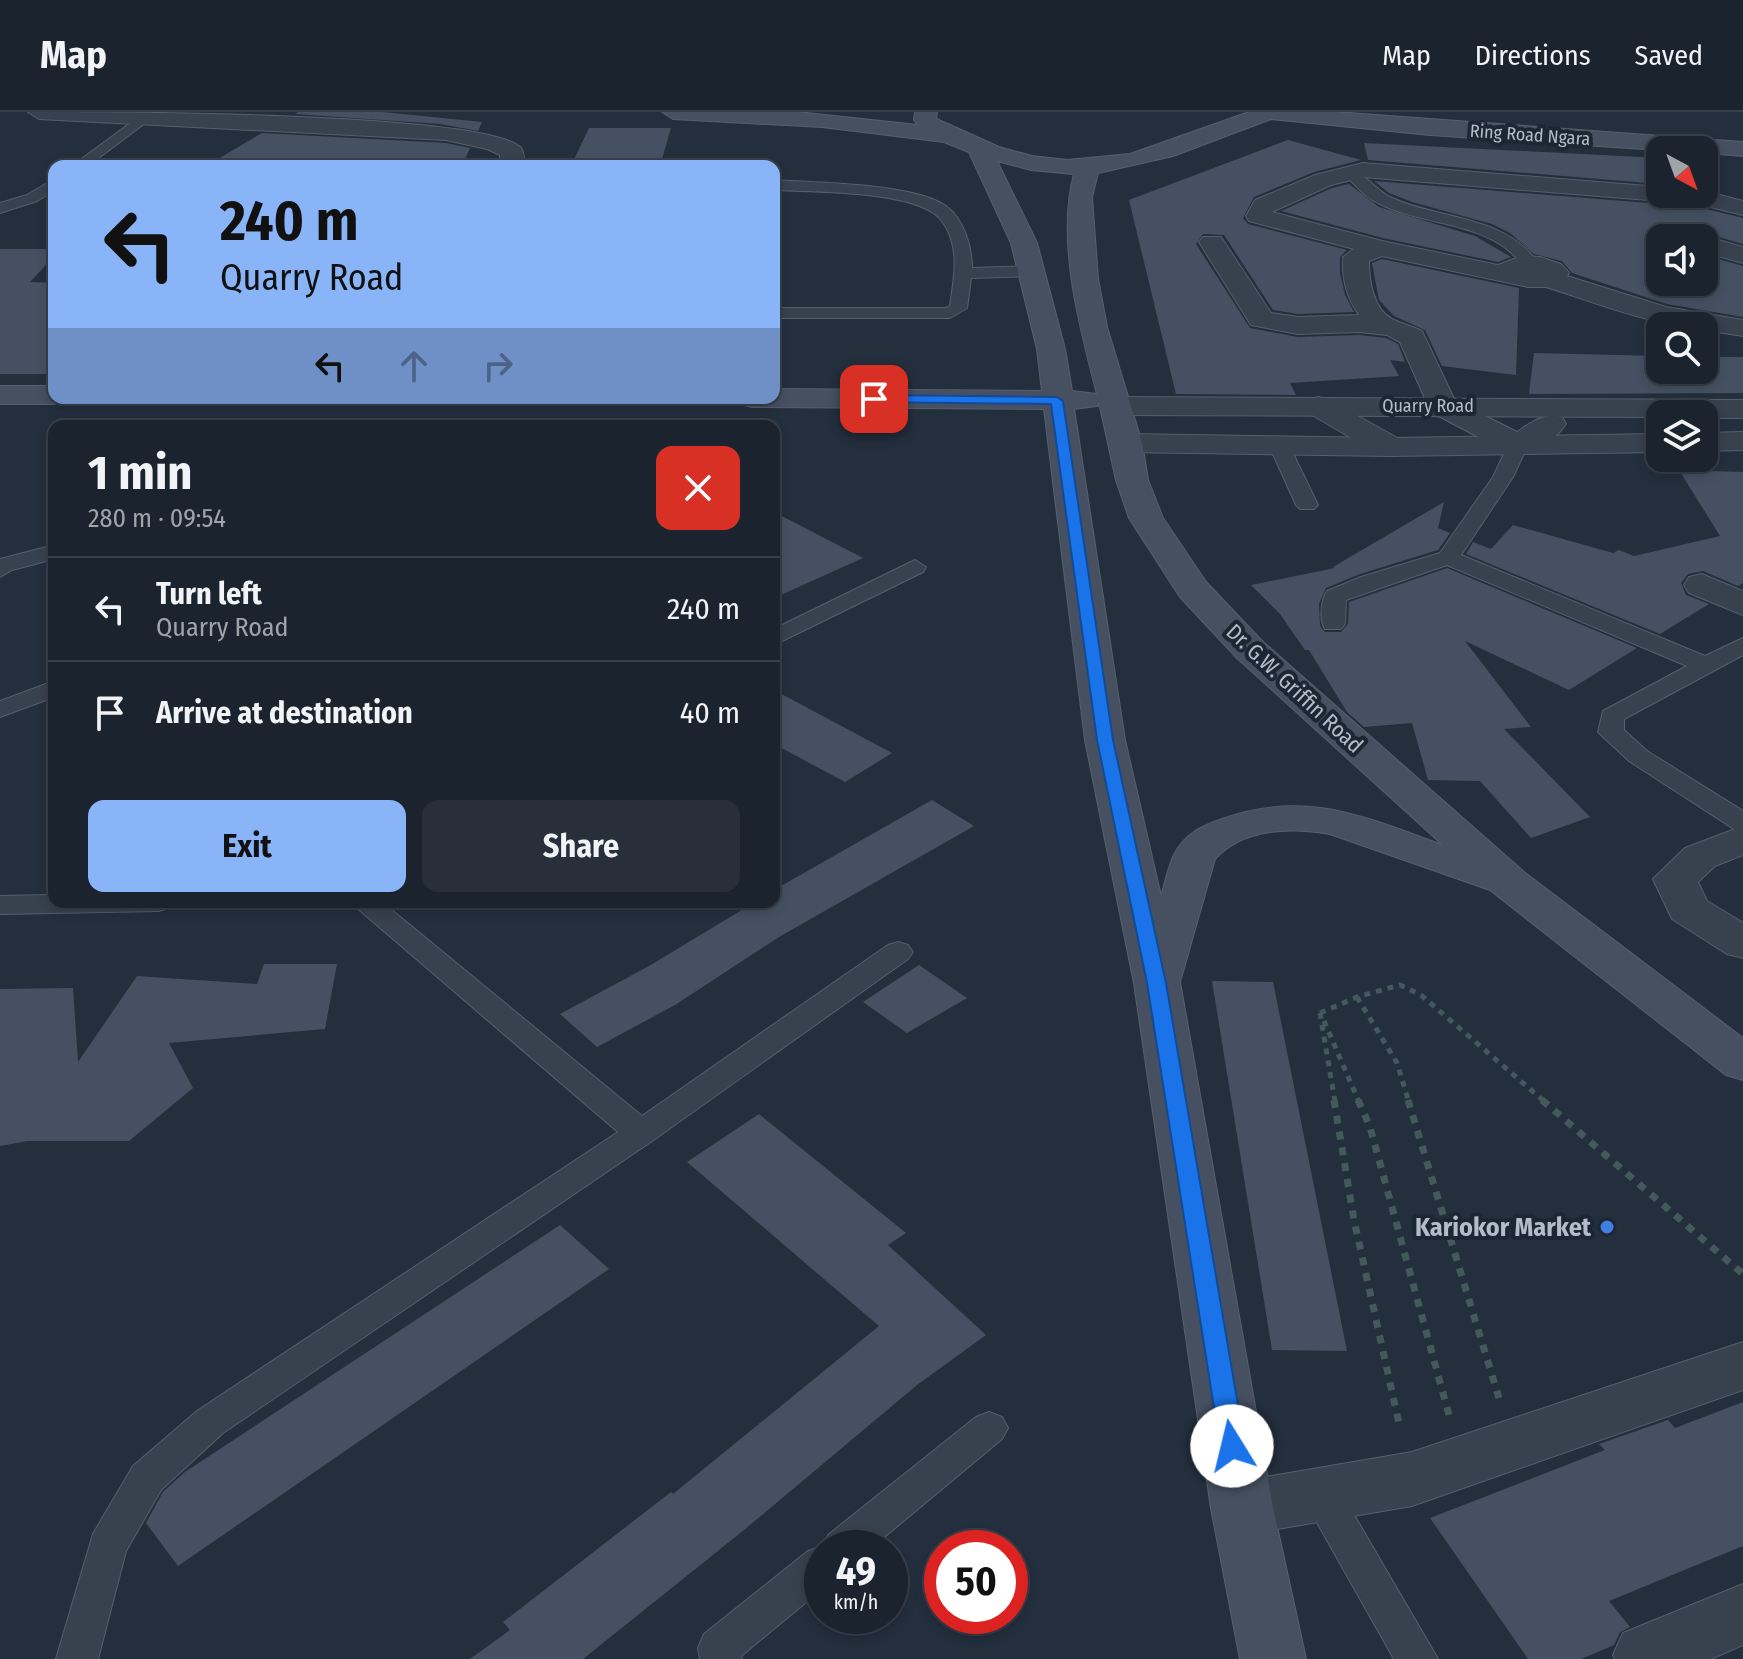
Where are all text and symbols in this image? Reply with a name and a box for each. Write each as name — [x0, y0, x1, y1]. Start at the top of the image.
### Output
text: Map — [40, 32, 107, 78]
text: Map — [1382, 39, 1431, 72]
text: Directions — [1475, 39, 1591, 72]
text: Saved — [1635, 39, 1703, 72]
street label: Ring Road Ngara — [1469, 120, 1591, 150]
north arrow — [1646, 136, 1718, 208]
map controls — [1646, 136, 1718, 472]
text: 240 m — [220, 188, 359, 255]
icon: left — [88, 192, 192, 296]
button: sound — [1646, 224, 1718, 296]
text: Quarry Road — [220, 256, 403, 300]
button: search — [1646, 312, 1718, 384]
icon: left — [308, 344, 352, 388]
icon: ahead — [392, 344, 436, 388]
icon: right — [476, 344, 520, 388]
pin — [840, 365, 908, 433]
icon: arrive — [852, 377, 896, 421]
street label: Quarry Road — [1382, 395, 1474, 417]
button: layers — [1646, 400, 1718, 472]
text: 1 min — [88, 444, 193, 502]
button: close — [656, 446, 740, 530]
text: 280 m · 09:54 — [88, 503, 226, 534]
text: Turn left — [156, 576, 262, 612]
icon: left — [88, 587, 132, 631]
text: 240 m — [667, 591, 740, 627]
text: Quarry Road — [156, 612, 288, 643]
street label: Dr. G.W. Griffin Road — [1221, 618, 1369, 759]
icon: arrive — [88, 691, 132, 735]
text: Arrive at destination — [156, 695, 413, 731]
text: 40 m — [680, 695, 740, 731]
button: Exit — [88, 800, 406, 892]
button: Share — [422, 800, 740, 892]
place label: Kariokor Market — [1415, 1212, 1592, 1243]
marker: Kariokor Market — [1598, 1218, 1616, 1236]
position arrow — [1190, 1404, 1274, 1488]
speed limit sign: 50 — [924, 1530, 1028, 1634]
text: 49 — [836, 1548, 876, 1596]
text: km/h — [834, 1590, 878, 1614]

